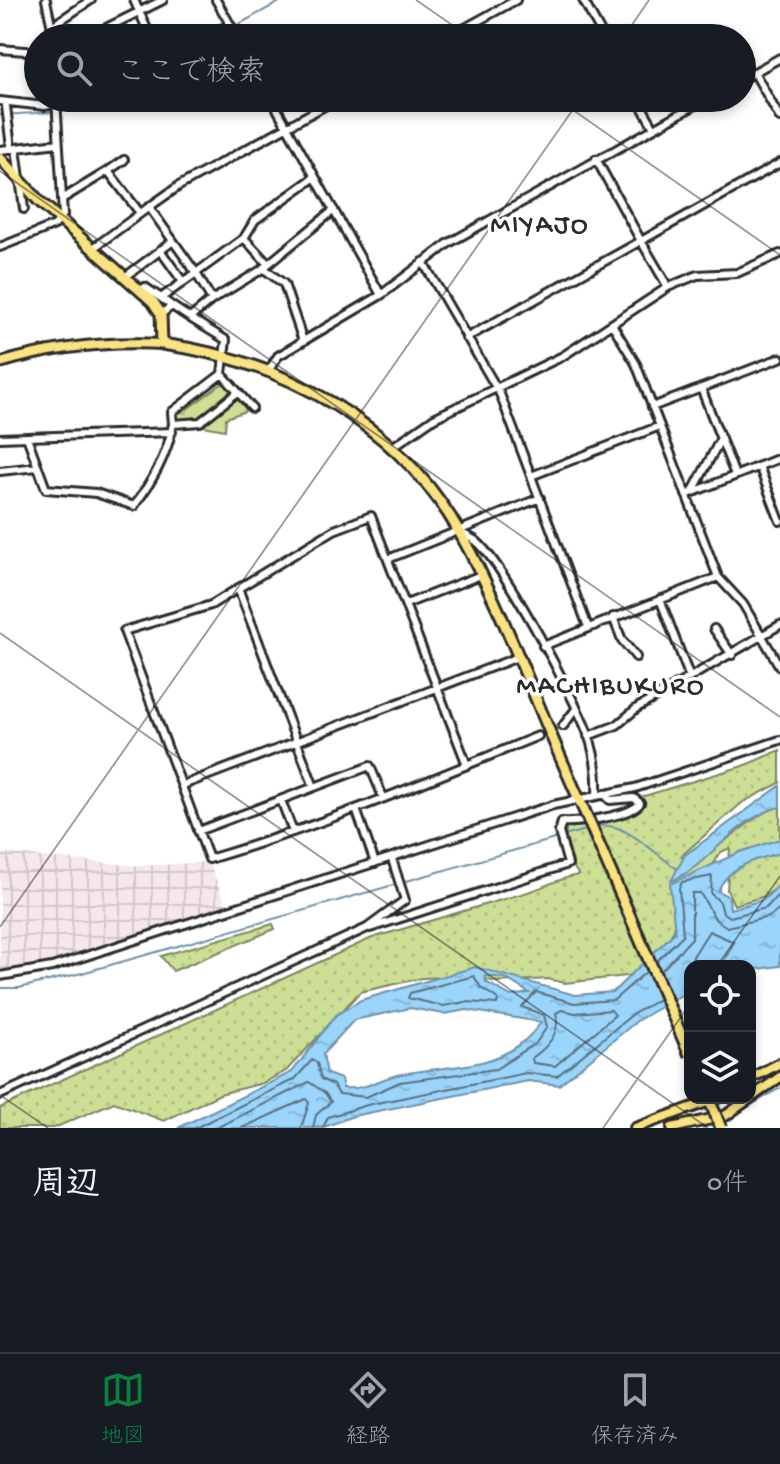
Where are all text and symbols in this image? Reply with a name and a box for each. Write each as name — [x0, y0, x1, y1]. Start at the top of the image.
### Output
search box — [24, 24, 756, 112]
icon: search — [52, 46, 96, 90]
text: ここで検索 — [116, 57, 266, 92]
district label: MIYAJO — [490, 210, 590, 243]
district label: MACHIBUKURO — [516, 671, 706, 704]
map controls — [684, 960, 756, 1104]
button: locate — [684, 960, 756, 1032]
button: layers — [684, 1032, 756, 1104]
text: 周辺 — [32, 1167, 100, 1207]
text: 0件 — [707, 1170, 748, 1201]
tab: 地図 — [101, 1368, 145, 1451]
tab: 経路 — [346, 1368, 390, 1451]
tab: 保存済み — [591, 1368, 679, 1451]

